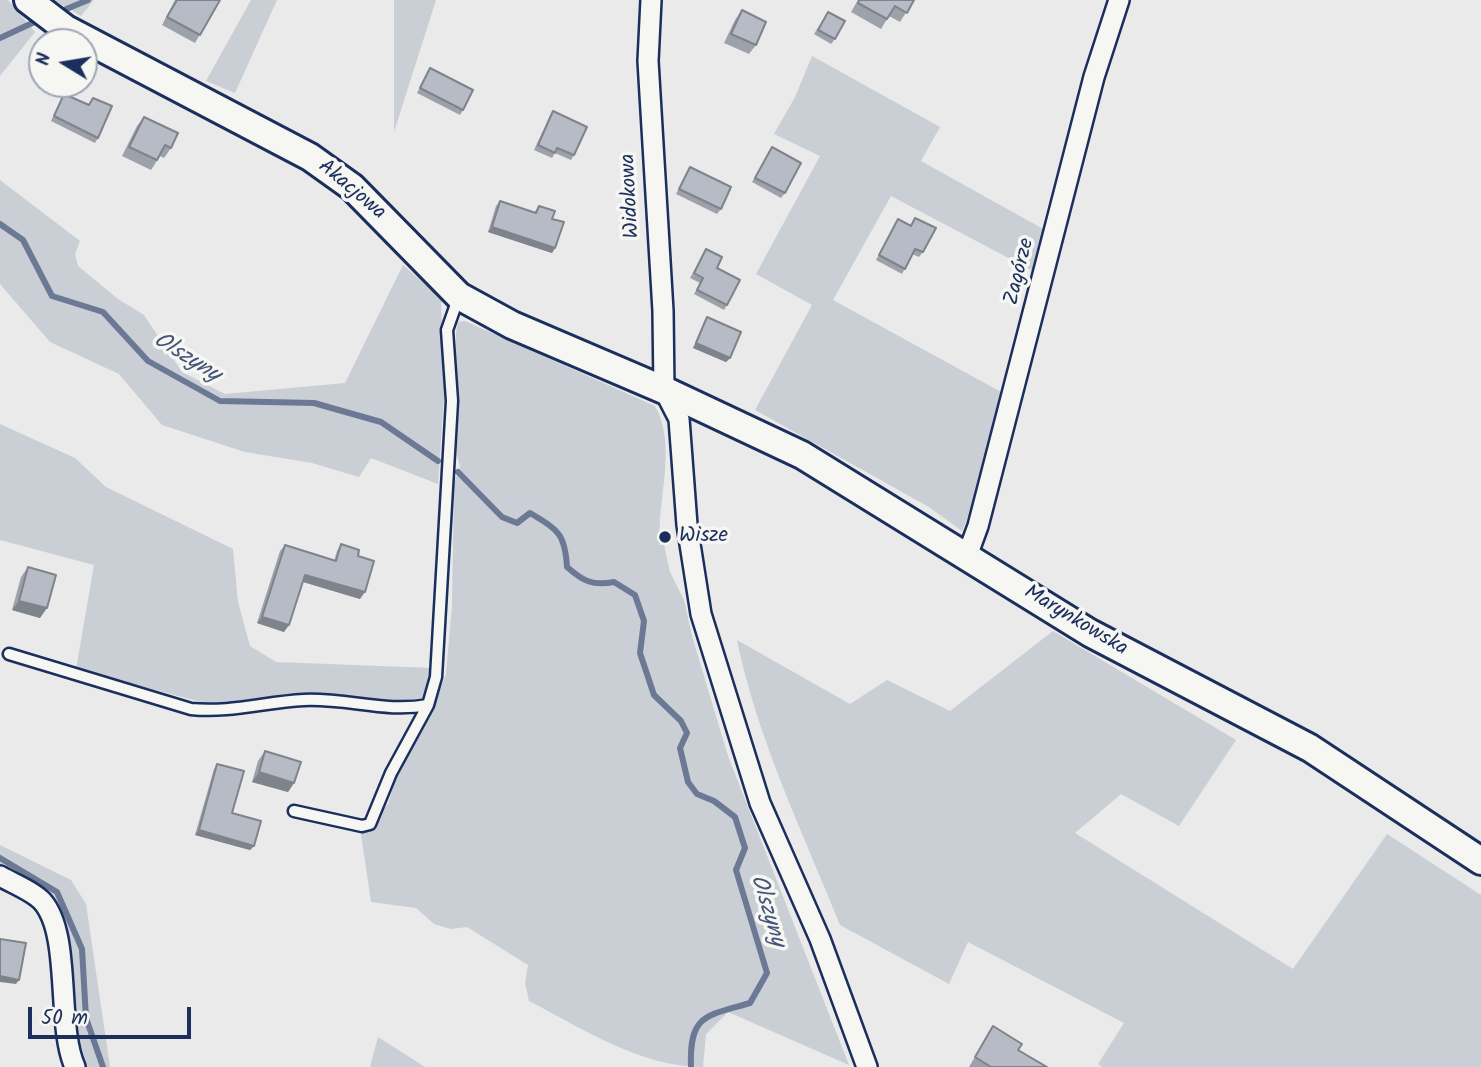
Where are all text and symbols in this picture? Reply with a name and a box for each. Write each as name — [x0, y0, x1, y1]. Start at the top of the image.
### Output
north arrow — [28, 28, 98, 98]
text: N — [28, 51, 60, 68]
street label: Widokowa — [617, 153, 647, 239]
street label: Akacjowa — [312, 155, 390, 227]
street label: Zagórze — [1001, 236, 1041, 308]
water label: Olszyny — [148, 328, 224, 390]
place label: Wisze — [679, 524, 728, 550]
marker: Wisze — [657, 529, 673, 545]
street label: Marynkowska — [1019, 581, 1131, 663]
water label: Olszyny — [742, 872, 790, 950]
scale bar — [32, 993, 194, 1038]
text: 50 m — [41, 1002, 88, 1035]

